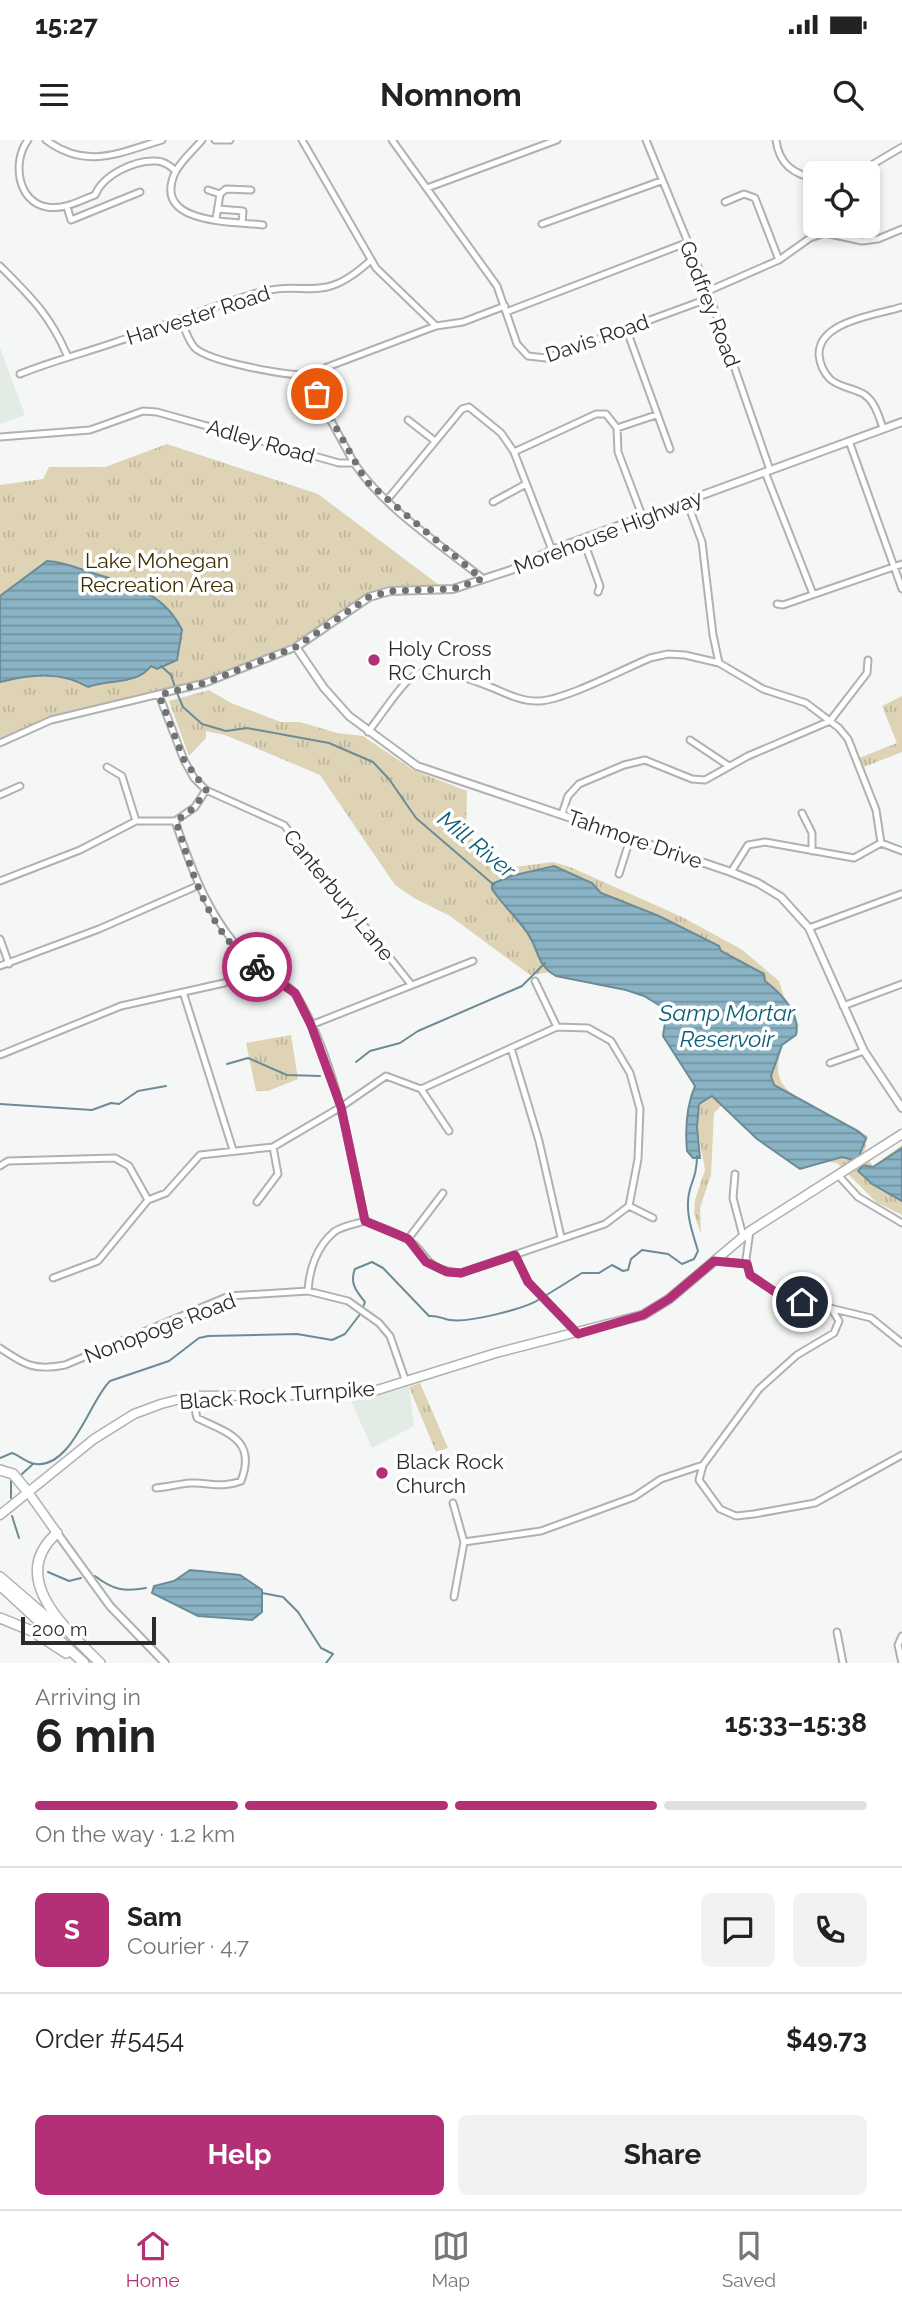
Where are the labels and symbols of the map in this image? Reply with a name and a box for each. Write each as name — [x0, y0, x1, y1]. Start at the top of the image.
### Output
street label: Godfrey Road — [674, 237, 746, 371]
street label: Harvester Road — [123, 280, 273, 350]
street label: Davis Road — [542, 309, 652, 367]
pin — [287, 364, 347, 424]
street label: Adley Road — [204, 414, 318, 468]
street label: Morehouse Highway — [510, 485, 706, 579]
park label: Lake Mohegan Recreation Area — [80, 548, 234, 597]
place label: Holy Cross RC Church — [388, 636, 492, 685]
marker: Holy Cross RC Church — [366, 652, 382, 668]
street label: Tahmore Drive — [564, 804, 706, 874]
water label: Mill River — [433, 805, 522, 884]
street label: Canterbury Lane — [278, 824, 400, 966]
courier — [222, 932, 292, 1002]
water label: Samp Mortar Reservoir — [658, 999, 796, 1052]
pin — [772, 1272, 832, 1332]
street label: Nonopoge Road — [81, 1288, 239, 1368]
street label: Black Rock Turnpike — [178, 1376, 376, 1414]
place label: Black Rock Church — [396, 1449, 504, 1498]
marker: Black Rock Church — [374, 1465, 390, 1481]
scale bar — [21, 1614, 156, 1646]

